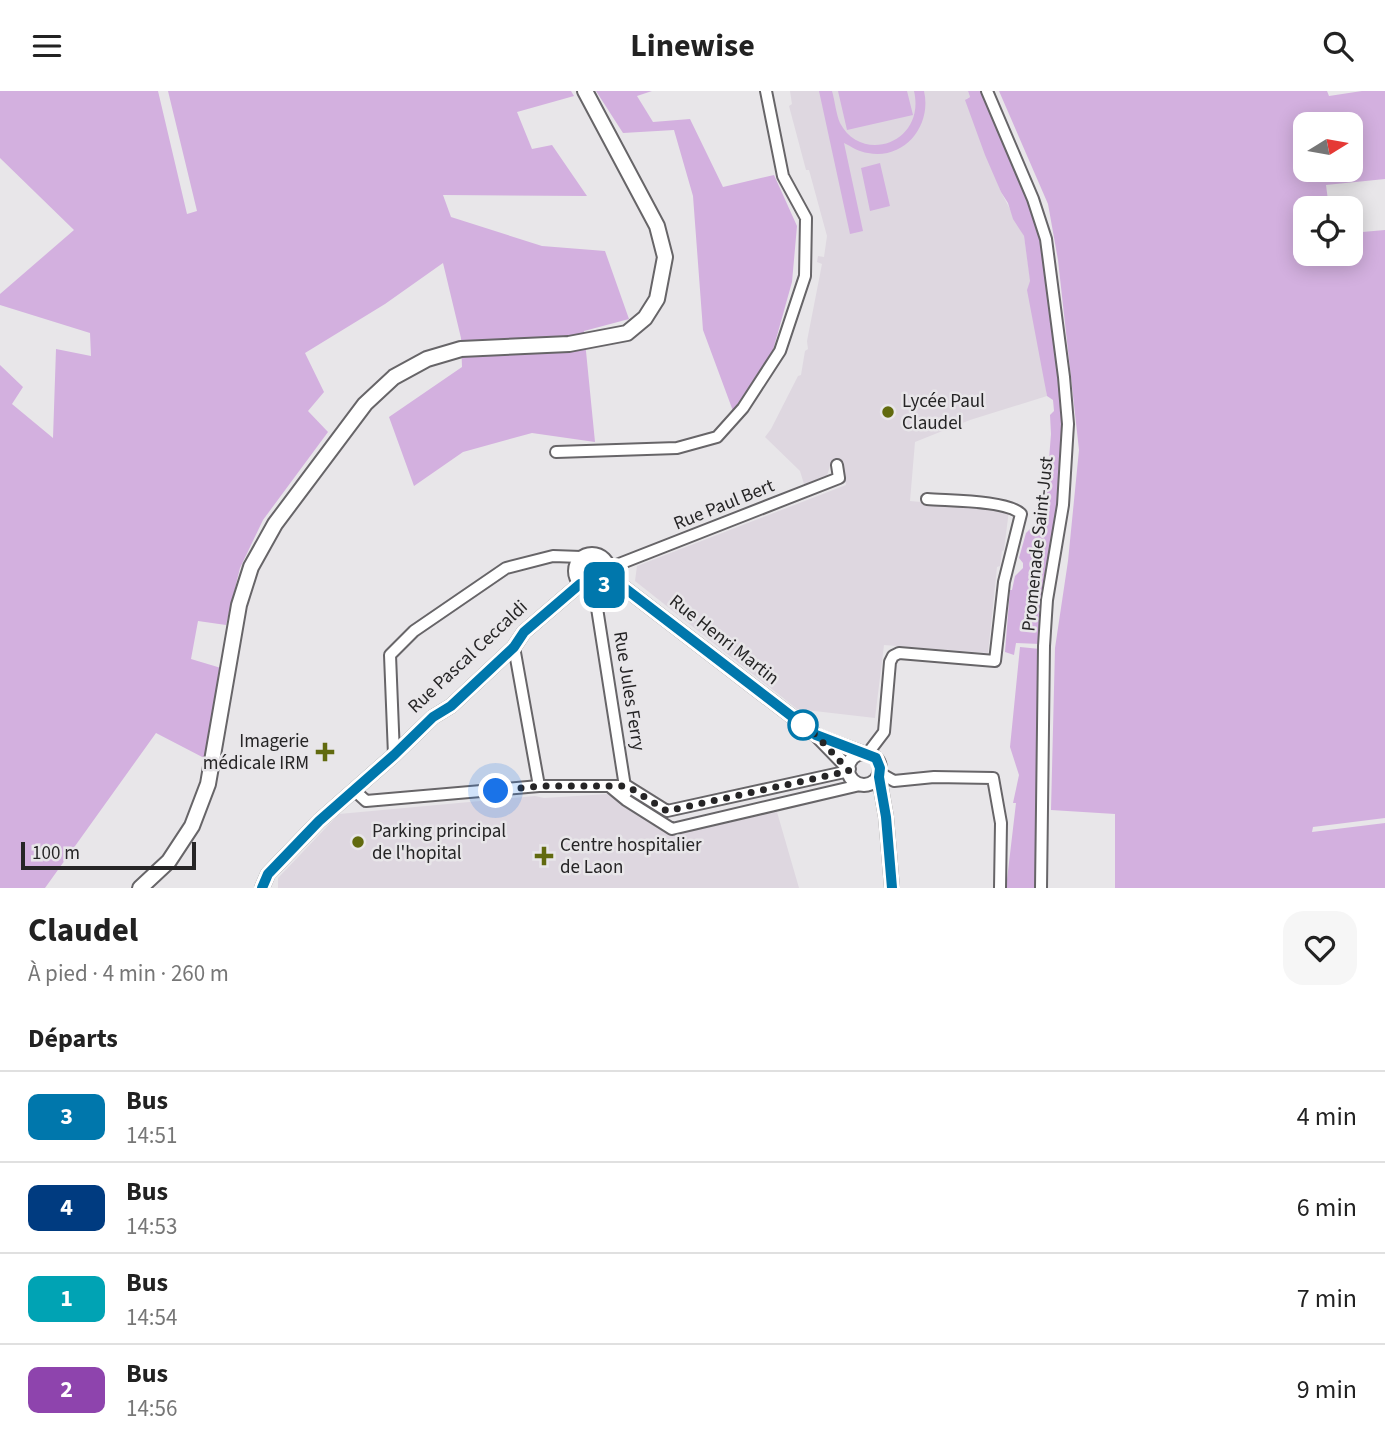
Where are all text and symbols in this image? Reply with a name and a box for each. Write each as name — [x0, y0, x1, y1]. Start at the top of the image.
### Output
text: Linewise — [630, 23, 755, 69]
icon: menu — [28, 27, 66, 65]
icon: search — [1319, 27, 1357, 65]
north arrow — [1293, 112, 1363, 182]
map controls — [1293, 112, 1363, 266]
button: locate — [1293, 196, 1363, 266]
place label: Lycée Paul Claudel — [902, 388, 985, 437]
marker: Lycée Paul Claudel — [880, 404, 896, 420]
street label: Promenade Saint-Just — [1015, 454, 1061, 633]
street label: Rue Paul Bert — [670, 472, 779, 537]
line badge: 3 — [581, 562, 627, 608]
text: 3 — [598, 567, 610, 602]
street label: Rue Henri Martin — [663, 588, 785, 692]
street label: Rue Pascal Ceccaldi — [402, 594, 534, 720]
street label: Rue Jules Ferry — [606, 629, 652, 753]
unlabelled marker — [788, 710, 818, 740]
place label: Imagerie médicale IRM — [203, 728, 309, 777]
marker: Imagerie médicale IRM — [315, 742, 335, 762]
your location — [478, 773, 513, 808]
place label: Parking principal de l'hopital — [372, 818, 506, 867]
place label: Centre hospitalier de Laon — [560, 832, 702, 881]
marker: Parking principal de l'hopital — [350, 834, 366, 850]
scale bar — [21, 839, 196, 871]
text: 100 m — [32, 840, 80, 867]
marker: Centre hospitalier de Laon — [534, 846, 554, 866]
text: Claudel — [28, 907, 138, 954]
button: heart — [1283, 911, 1357, 985]
text: À pied · 4 min · 260 m — [28, 957, 229, 990]
text: Départs — [28, 1020, 118, 1057]
text: Bus — [126, 1082, 168, 1119]
text: 4 min — [1297, 1098, 1357, 1135]
text: 3 — [60, 1099, 73, 1134]
text: 14:51 — [126, 1119, 177, 1152]
text: Bus — [126, 1173, 168, 1210]
text: 6 min — [1297, 1189, 1357, 1226]
text: 4 — [60, 1190, 73, 1225]
text: 14:53 — [126, 1210, 177, 1243]
text: Bus — [126, 1264, 168, 1301]
text: 7 min — [1297, 1280, 1357, 1317]
text: 1 — [60, 1281, 73, 1316]
text: 14:54 — [126, 1301, 177, 1334]
text: Bus — [126, 1355, 168, 1392]
text: 9 min — [1297, 1371, 1357, 1408]
text: 2 — [60, 1372, 73, 1407]
text: 14:56 — [126, 1392, 177, 1425]

